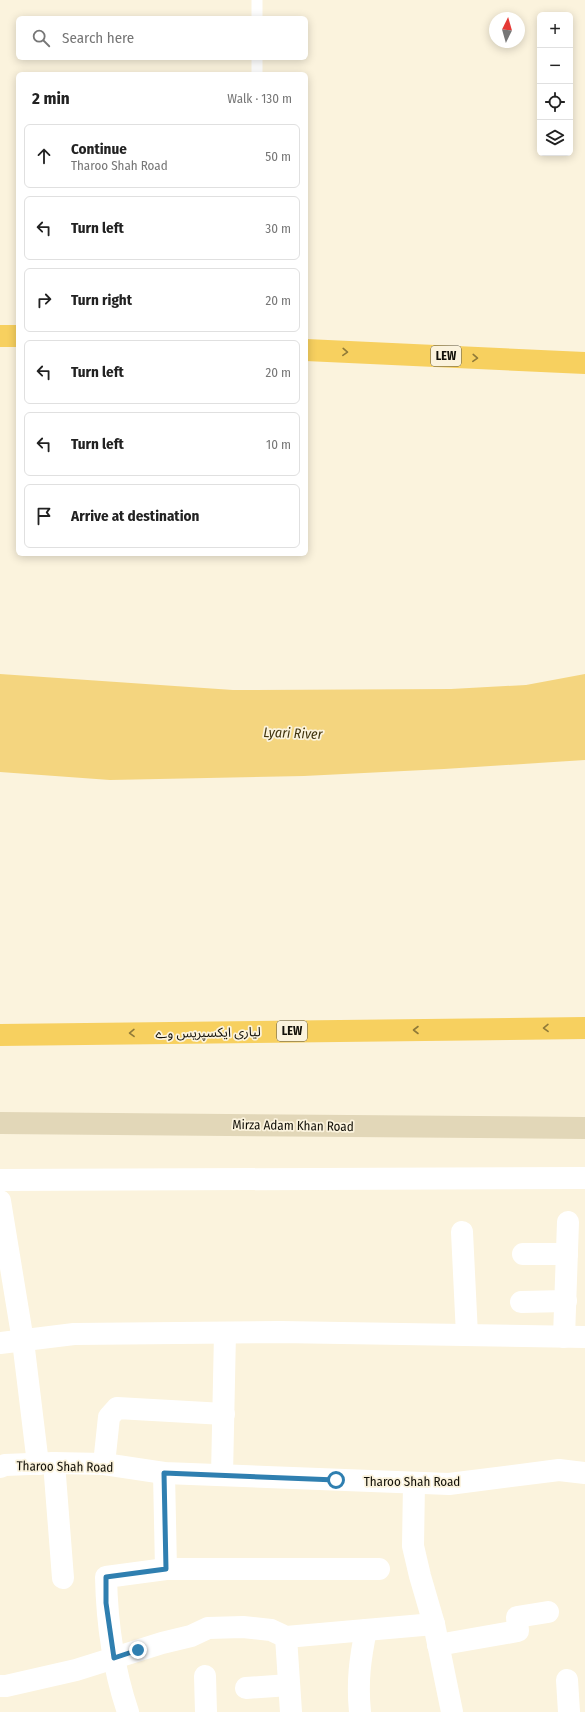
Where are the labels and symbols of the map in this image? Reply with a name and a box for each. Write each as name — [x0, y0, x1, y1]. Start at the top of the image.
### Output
north arrow — [489, 12, 525, 48]
road number: LEW — [431, 346, 461, 366]
one-way arrow — [342, 347, 348, 356]
one-way arrow — [472, 353, 478, 362]
water label: Lyari River — [263, 724, 324, 743]
road number: LEW — [277, 1021, 307, 1041]
street label: لیاری ایکسپریس وے — [155, 1024, 261, 1043]
one-way arrow — [543, 1024, 549, 1032]
one-way arrow — [413, 1026, 419, 1034]
one-way arrow — [129, 1029, 135, 1037]
street label: Mirza Adam Khan Road — [232, 1117, 354, 1134]
street label: Tharoo Shah Road — [17, 1458, 113, 1475]
route start — [327, 1471, 345, 1489]
street label: Tharoo Shah Road — [364, 1474, 460, 1489]
route end — [129, 1641, 147, 1659]

